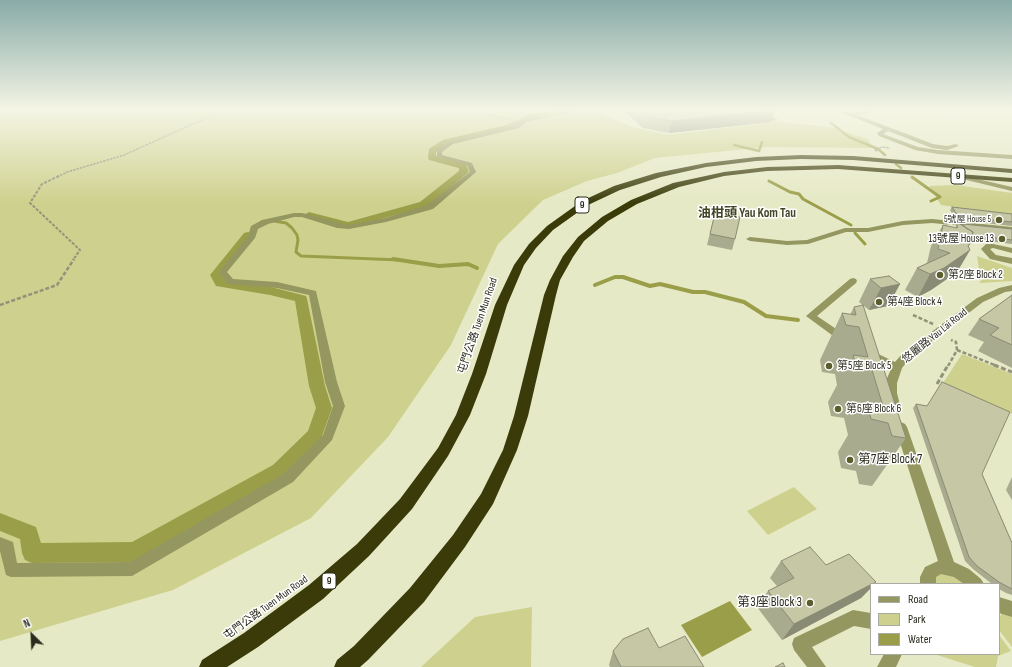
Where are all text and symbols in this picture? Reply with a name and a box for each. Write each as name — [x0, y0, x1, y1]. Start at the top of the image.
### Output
road number: 9 — [951, 168, 965, 184]
road number: 9 — [575, 197, 589, 213]
district label: 油柑頭 Yau Kom Tau — [698, 206, 796, 222]
place label: 5號屋 House 5 — [944, 215, 991, 225]
marker: 5號屋 House 5 — [994, 215, 1004, 225]
place label: 13號屋 House 13 — [928, 232, 994, 246]
marker: 13號屋 House 13 — [997, 234, 1007, 244]
place label: 第2座 Block 2 — [948, 268, 1003, 282]
marker: 第2座 Block 2 — [935, 270, 945, 280]
street label: 屯門公路 Tuen Mun Road — [455, 276, 501, 376]
place label: 第4座 Block 4 — [887, 295, 942, 309]
marker: 第4座 Block 4 — [874, 297, 884, 307]
street label: 悠麗路 Yau Lai Road — [900, 306, 970, 366]
place label: 第5座 Block 5 — [837, 359, 891, 373]
marker: 第5座 Block 5 — [824, 361, 834, 371]
place label: 第6座 Block 6 — [846, 402, 901, 416]
marker: 第6座 Block 6 — [833, 404, 843, 414]
place label: 第7座 Block 7 — [858, 452, 922, 468]
marker: 第7座 Block 7 — [845, 455, 855, 465]
street label: 屯門公路 Tuen Mun Road — [221, 573, 311, 643]
road number: 9 — [322, 573, 336, 589]
legend — [870, 583, 1000, 655]
text: Road — [908, 592, 928, 607]
place label: 第3座 Block 3 — [737, 595, 802, 611]
marker: 第3座 Block 3 — [805, 598, 815, 608]
text: Park — [908, 612, 926, 627]
north arrow — [12, 615, 52, 655]
text: N — [22, 616, 32, 631]
text: Water — [908, 632, 932, 647]

